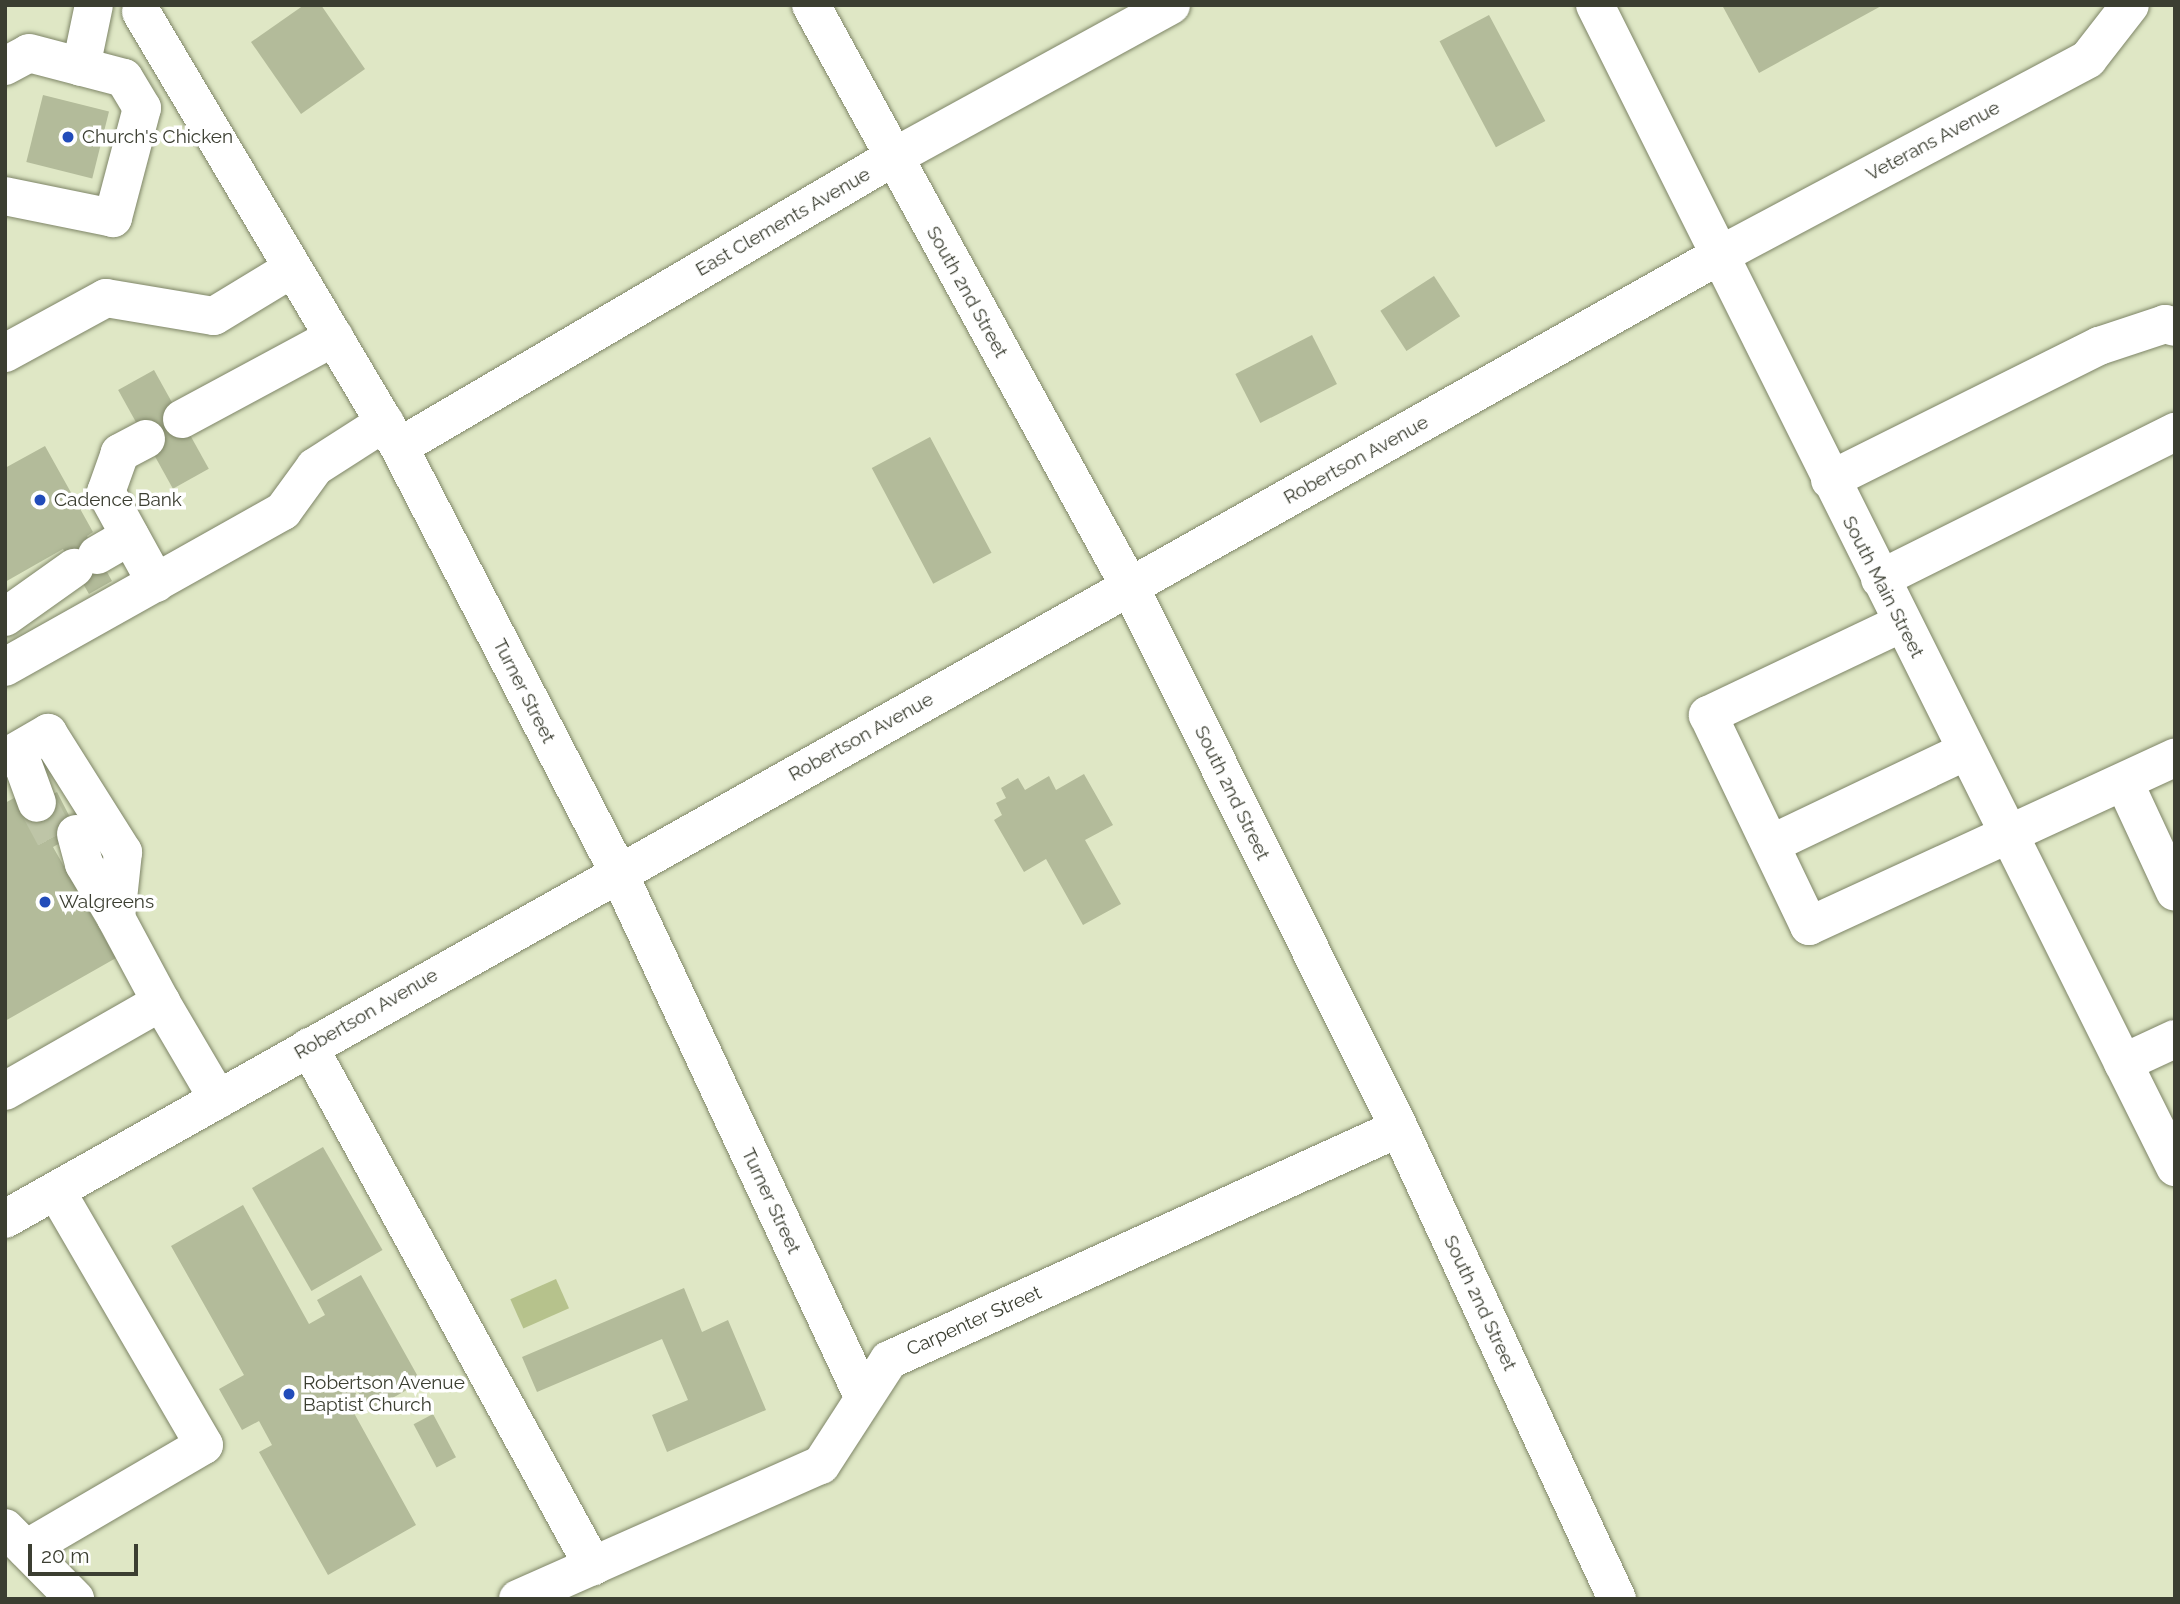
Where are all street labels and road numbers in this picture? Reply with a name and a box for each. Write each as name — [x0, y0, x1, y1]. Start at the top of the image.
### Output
street label: Veterans Avenue — [1862, 96, 2004, 186]
street label: East Clements Avenue — [691, 163, 875, 281]
street label: South 2nd Street — [921, 222, 1013, 362]
street label: Robertson Avenue — [1279, 411, 1433, 509]
street label: South Main Street — [1837, 512, 1929, 662]
street label: Turner Street — [488, 635, 560, 747]
street label: Robertson Avenue — [784, 688, 938, 786]
street label: South 2nd Street — [1190, 722, 1274, 864]
street label: Robertson Avenue — [290, 964, 442, 1064]
street label: Turner Street — [737, 1144, 805, 1258]
street label: South 2nd Street — [1439, 1232, 1521, 1374]
street label: Carpenter Street — [903, 1281, 1045, 1361]

